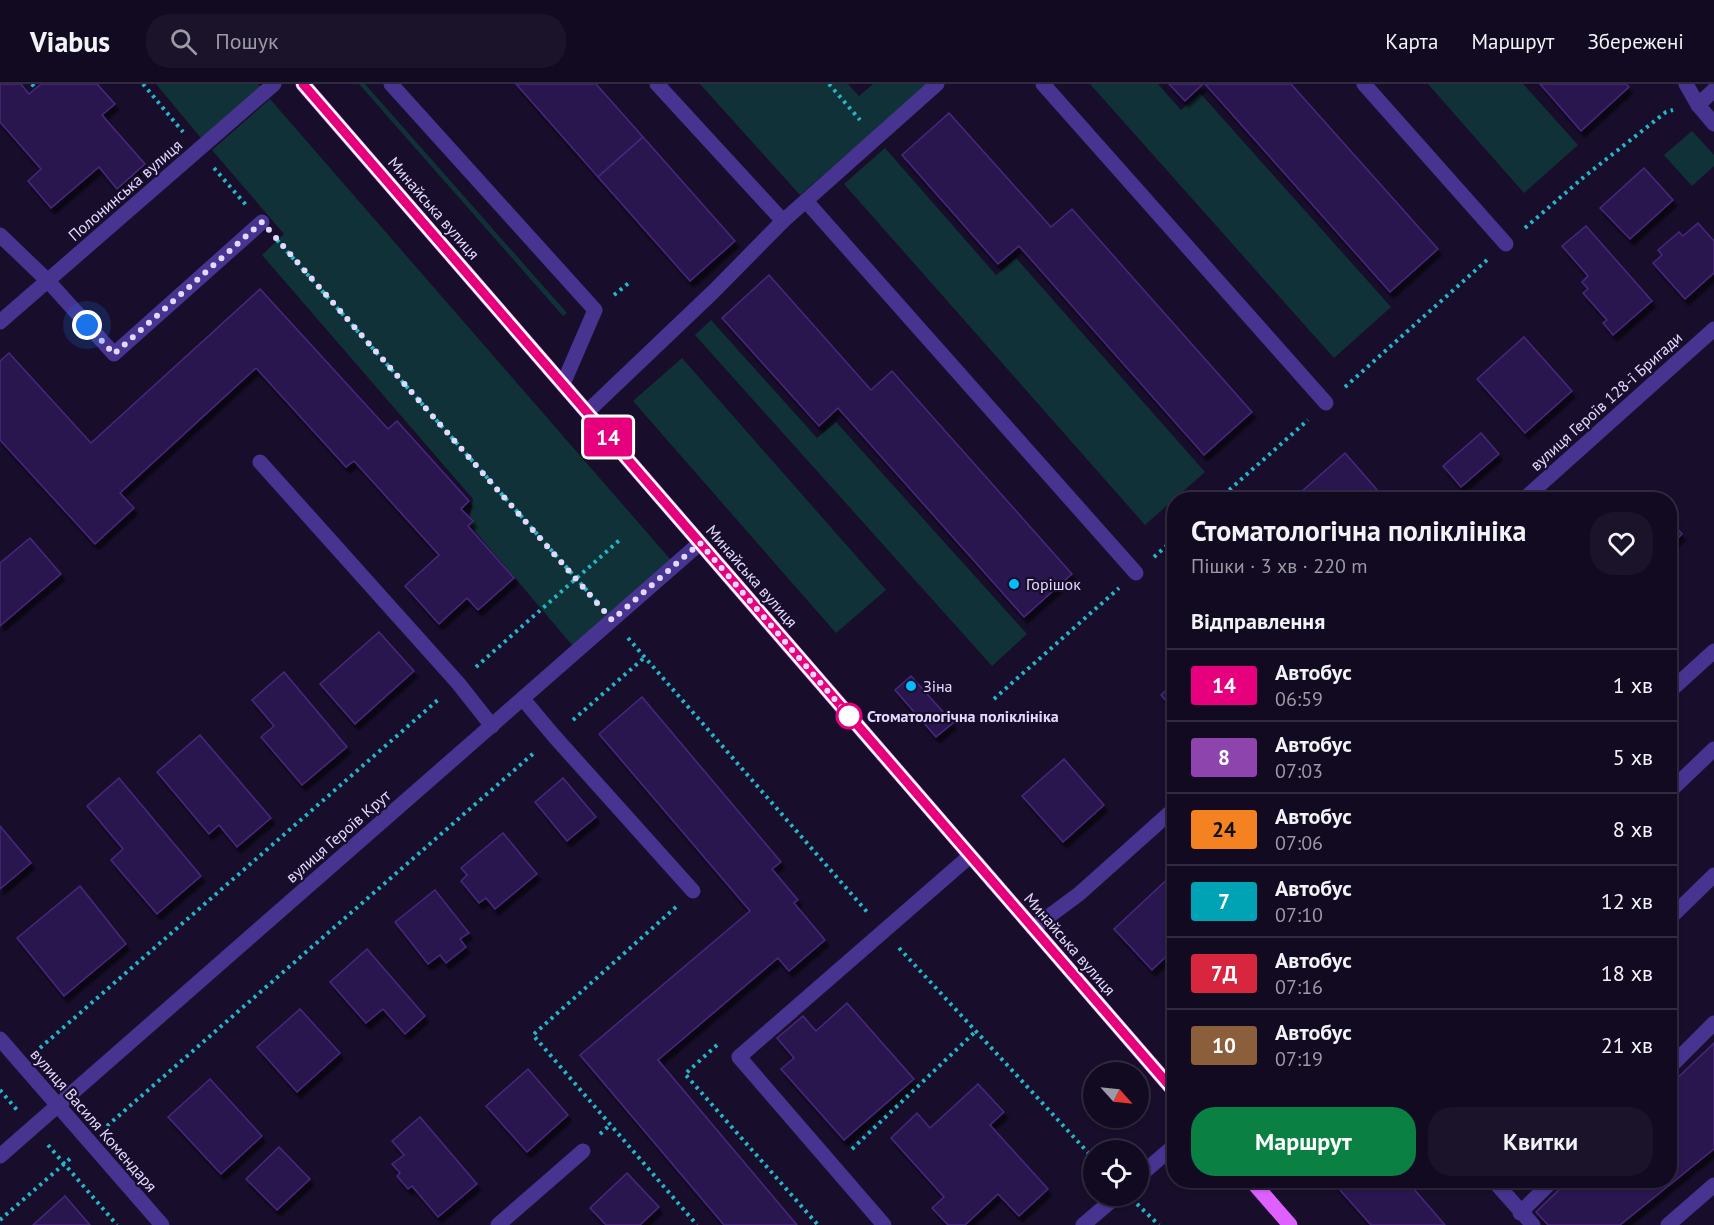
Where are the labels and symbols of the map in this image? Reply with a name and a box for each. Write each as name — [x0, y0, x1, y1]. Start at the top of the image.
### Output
street label: Полонинська вулиця — [64, 135, 186, 245]
street label: Минайська вулиця — [384, 153, 484, 263]
your location — [72, 310, 102, 340]
street label: вулиця Героїв 128-ї Бригади — [1526, 327, 1686, 475]
line badge: 14 — [581, 418, 635, 456]
street label: Минайська вулиця — [702, 521, 802, 631]
place label: Горішок — [1026, 574, 1081, 594]
marker: Горішок — [1007, 577, 1021, 591]
place label: Зіна — [923, 676, 953, 696]
marker: Зіна — [904, 679, 918, 693]
marker: Стоматологічна поліклініка — [836, 703, 862, 729]
place label: Стоматологічна поліклініка — [867, 706, 1059, 726]
street label: вулиця Героїв Крут — [282, 785, 395, 887]
street label: Минайська вулиця — [1020, 889, 1120, 999]
street label: вулиця Василя Комендаря — [26, 1044, 162, 1196]
north arrow — [1083, 1062, 1149, 1128]

